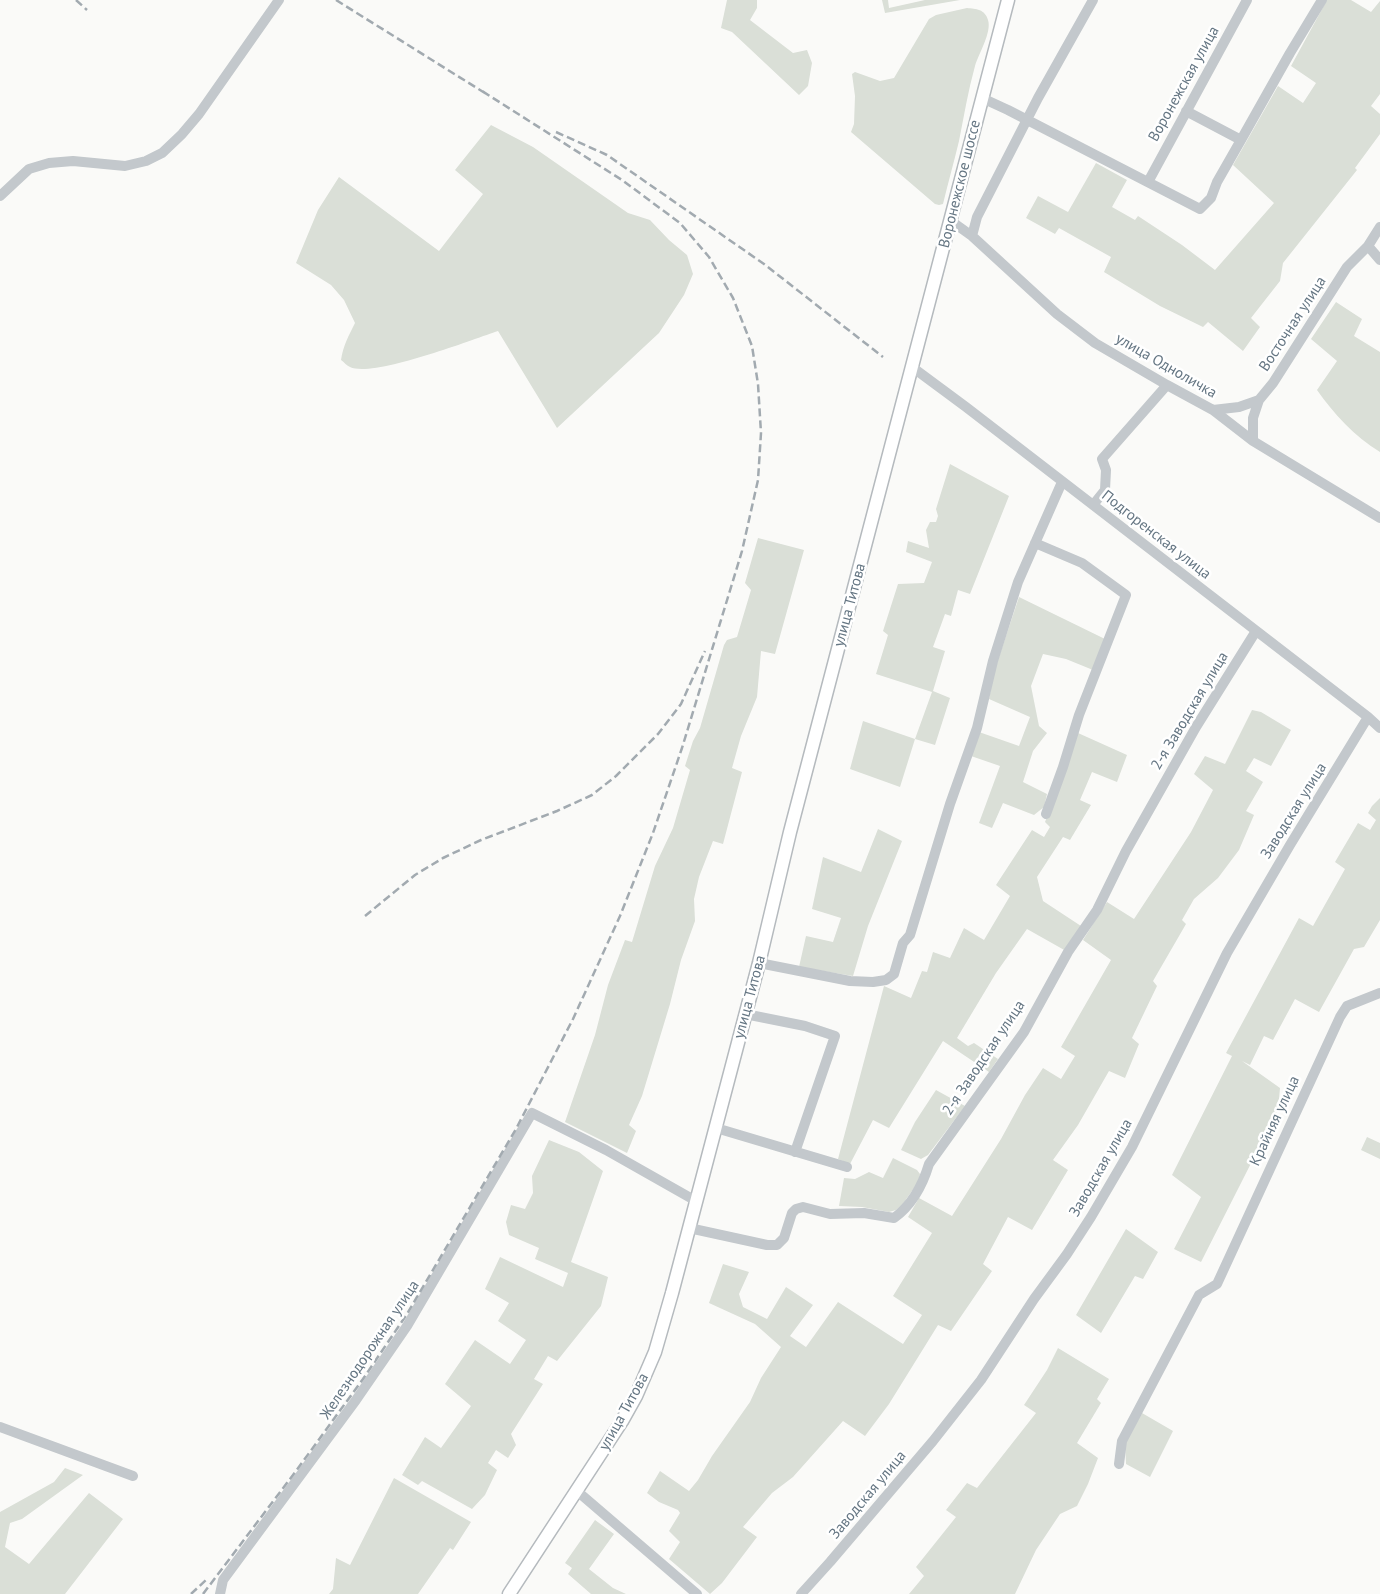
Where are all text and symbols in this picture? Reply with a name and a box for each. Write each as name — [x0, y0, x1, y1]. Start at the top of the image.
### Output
street label: Воронежская улица — [1145, 23, 1223, 145]
street label: Воронежское шоссе — [935, 118, 985, 250]
street label: Восточная улица — [1256, 273, 1330, 375]
street label: улица Одноличка — [1112, 330, 1220, 402]
street label: Подгоренская улица — [1098, 487, 1214, 583]
street label: улица Титова — [830, 561, 870, 649]
street label: 2-я Заводская улица — [1148, 649, 1232, 773]
street label: Заводская улица — [1257, 760, 1331, 862]
street label: улица Титова — [730, 953, 770, 1041]
street label: 2-я Заводская улица — [939, 997, 1029, 1119]
street label: Крайняя улица — [1246, 1073, 1304, 1169]
street label: Заводская улица — [1066, 1116, 1136, 1220]
street label: Железнодорожная улица — [317, 1277, 423, 1423]
street label: улица Титова — [595, 1370, 653, 1454]
street label: Заводская улица — [826, 1447, 910, 1543]

